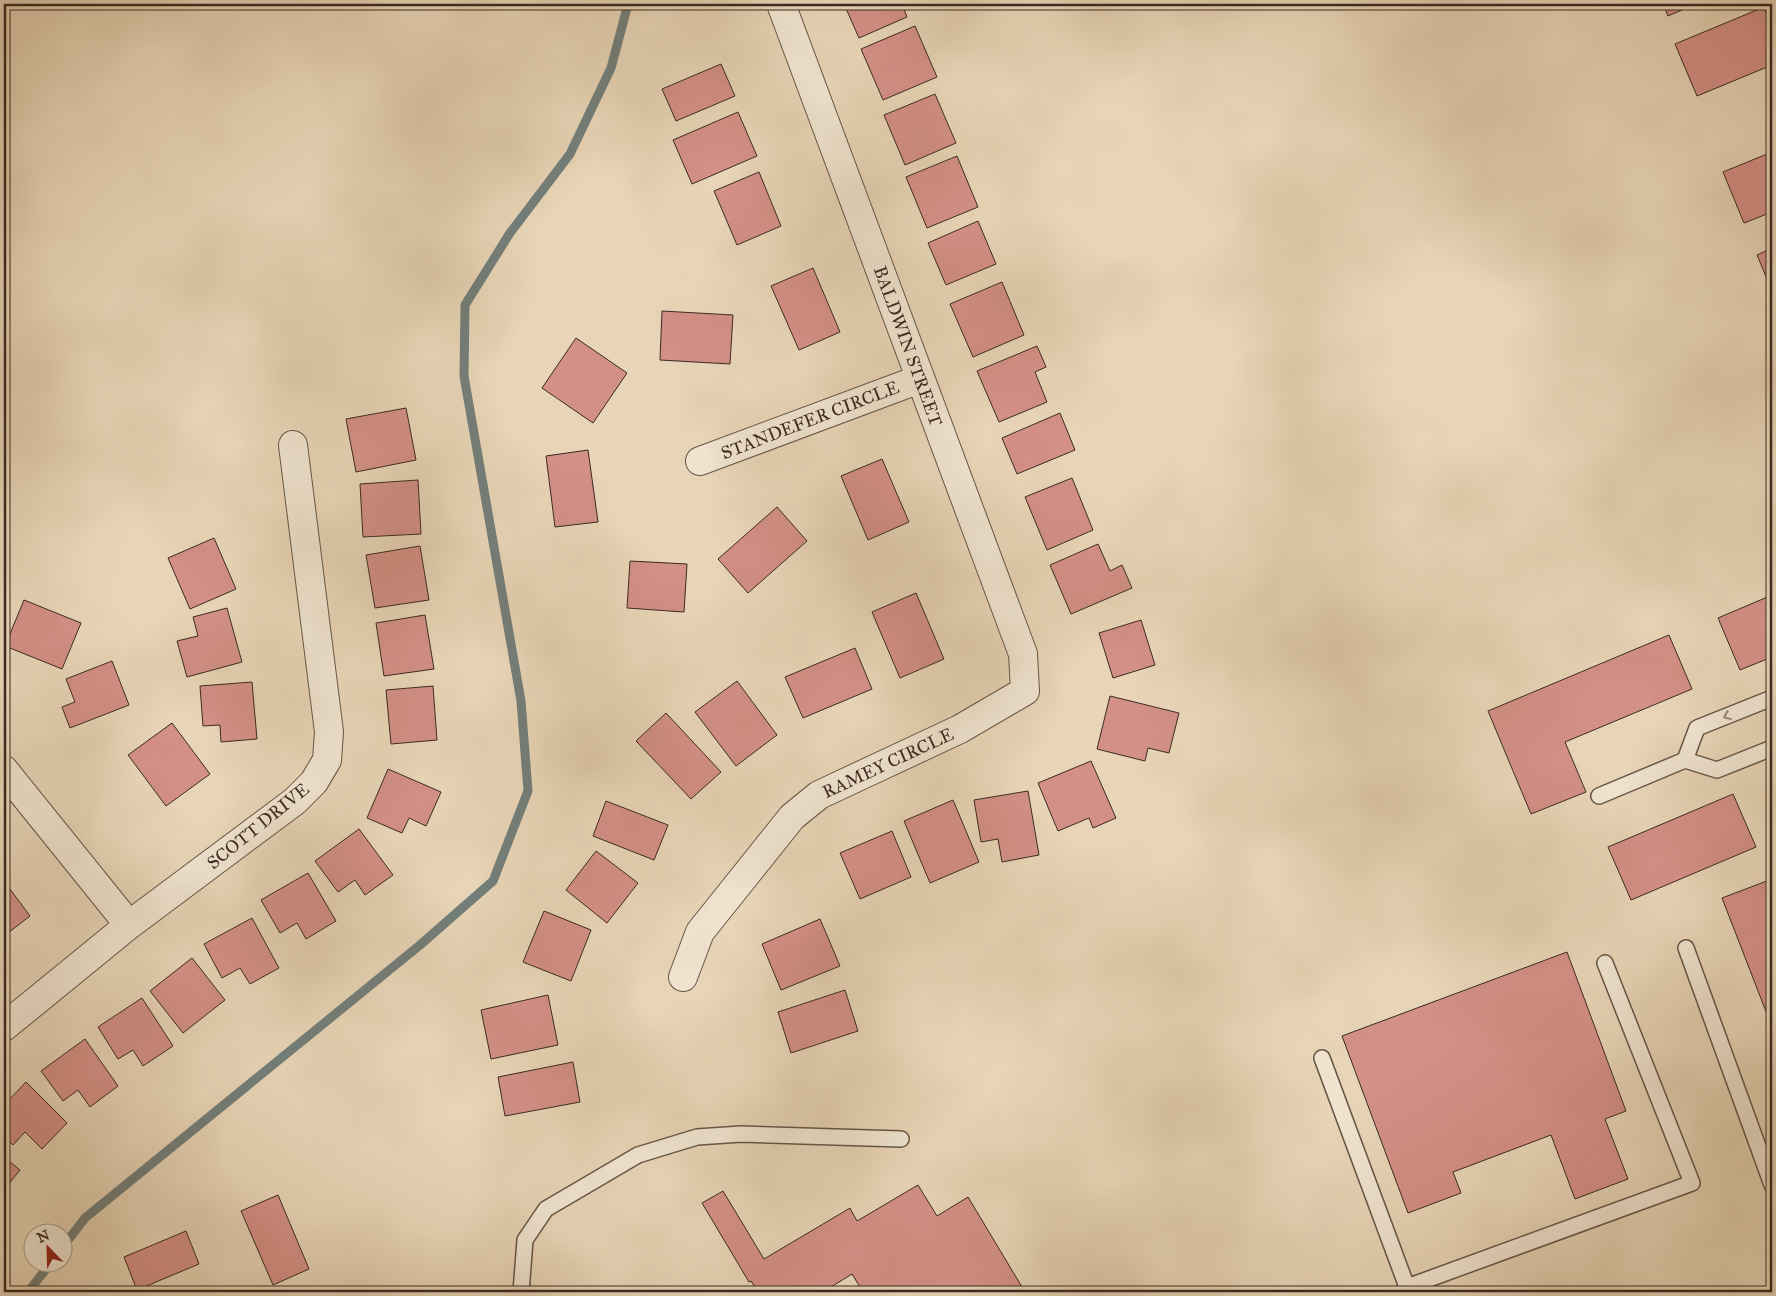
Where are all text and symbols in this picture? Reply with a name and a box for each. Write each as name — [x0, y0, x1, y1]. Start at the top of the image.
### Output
street label: BALDWIN STREET — [869, 263, 947, 429]
street label: STANDEFER CIRCLE — [718, 376, 902, 464]
one-way arrow — [1723, 710, 1732, 720]
street label: RAMEY CIRCLE — [819, 723, 957, 803]
street label: SCOTT DRIVE — [203, 778, 314, 874]
north arrow — [22, 1224, 72, 1274]
text: N — [34, 1226, 52, 1247]

